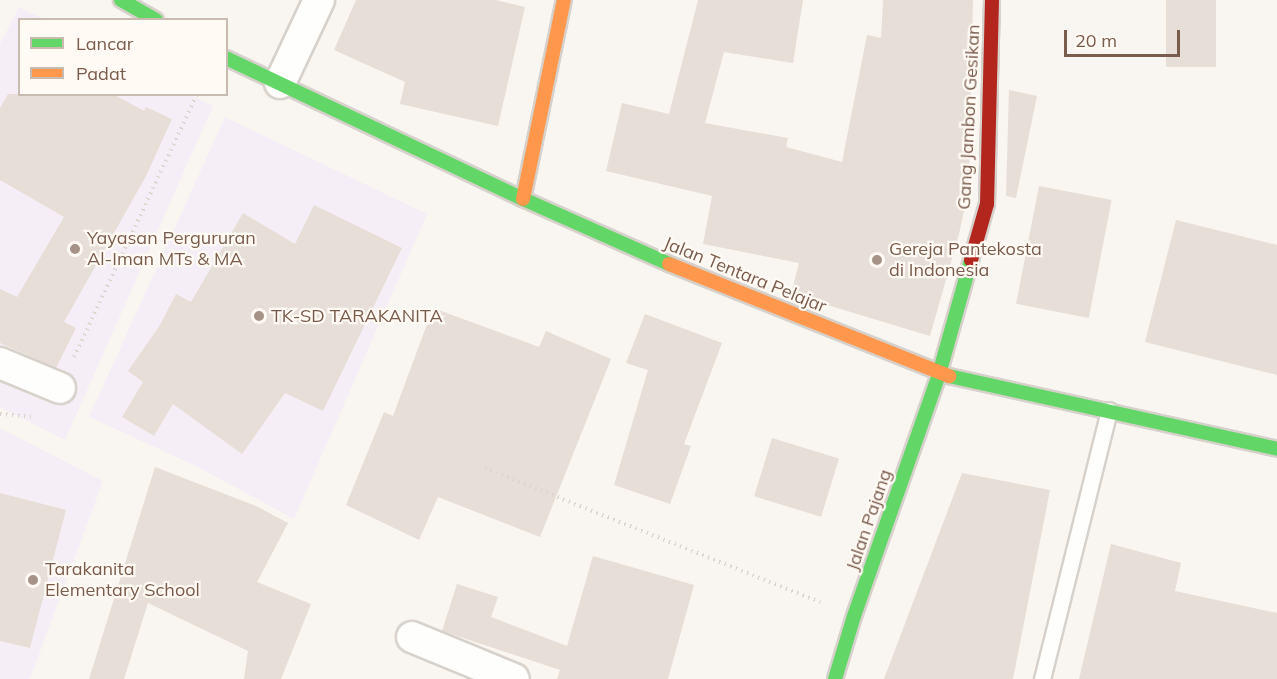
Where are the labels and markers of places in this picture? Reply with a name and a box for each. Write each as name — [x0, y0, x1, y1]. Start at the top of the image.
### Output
place label: Yayasan Pergururan Al-Iman MTs & MA — [87, 228, 256, 270]
place label: Gereja Pantekosta di Indonesia — [889, 239, 1042, 282]
marker: Yayasan Pergururan Al-Iman MTs & MA — [68, 242, 82, 256]
marker: Gereja Pantekosta di Indonesia — [870, 253, 884, 267]
place label: TK-SD TARAKANITA — [271, 305, 443, 327]
marker: TK-SD TARAKANITA — [252, 309, 266, 323]
place label: Tarakanita Elementary School — [45, 559, 200, 602]
marker: Tarakanita Elementary School — [26, 573, 40, 587]

